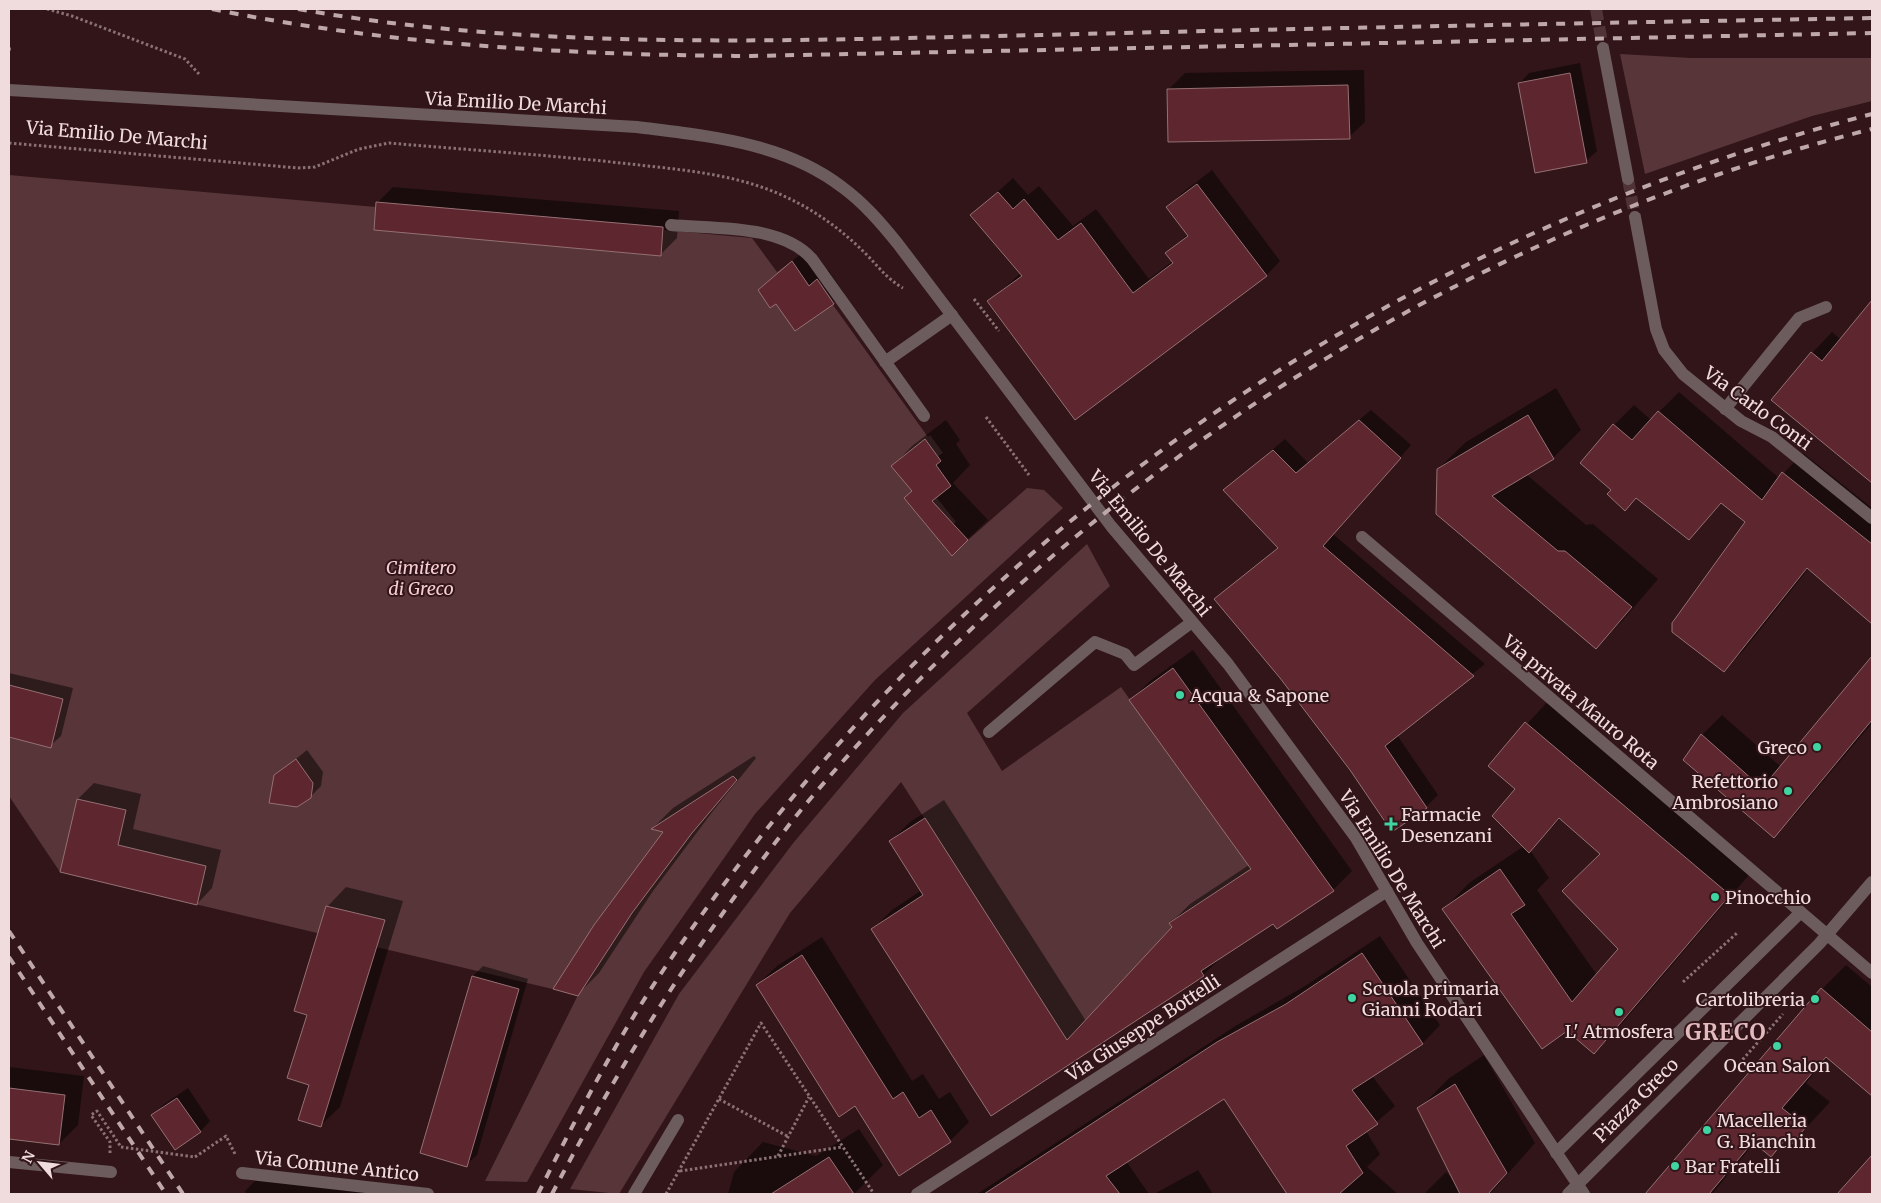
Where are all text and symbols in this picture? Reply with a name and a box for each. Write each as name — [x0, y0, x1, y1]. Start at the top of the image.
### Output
street label: Via Emilio De Marchi — [424, 87, 608, 119]
street label: Via Emilio De Marchi — [24, 116, 209, 154]
street label: Via Carlo Conti — [1699, 361, 1817, 455]
street label: Via Emilio De Marchi — [1083, 464, 1216, 621]
park label: Cimitero di Greco — [386, 556, 456, 600]
street label: Via privata Mauro Rota — [1497, 629, 1664, 774]
place label: Acqua & Sapone — [1189, 684, 1329, 707]
marker: Acqua & Sapone — [1174, 689, 1186, 701]
place label: Greco — [1757, 736, 1807, 759]
marker: Greco — [1811, 741, 1823, 753]
place label: Refettorio Ambrosiano — [1671, 770, 1778, 814]
street label: Via Emilio De Marchi — [1334, 785, 1450, 952]
marker: Refettorio Ambrosiano — [1782, 785, 1794, 797]
place label: Farmacie Desenzani — [1401, 803, 1492, 847]
marker: Farmacie Desenzani — [1385, 818, 1397, 830]
place label: Pinocchio — [1725, 886, 1811, 909]
marker: Pinocchio — [1709, 891, 1721, 903]
street label: Via Giuseppe Bottelli — [1061, 970, 1224, 1087]
place label: Scuola primaria Gianni Rodari — [1362, 977, 1499, 1021]
place label: Cartolibreria — [1696, 988, 1805, 1011]
marker: Scuola primaria Gianni Rodari — [1346, 992, 1358, 1004]
marker: Cartolibreria — [1809, 993, 1821, 1005]
marker: L' Atmosfera — [1613, 1006, 1625, 1018]
district label: GRECO — [1685, 1018, 1767, 1046]
place label: L' Atmosfera — [1565, 1020, 1674, 1043]
marker: Ocean Salon — [1771, 1040, 1783, 1052]
street label: Piazza Greco — [1589, 1053, 1683, 1147]
place label: Ocean Salon — [1724, 1054, 1830, 1077]
place label: Macelleria G. Bianchin — [1717, 1109, 1816, 1153]
marker: Macelleria G. Bianchin — [1701, 1124, 1713, 1136]
north arrow — [15, 1138, 65, 1188]
street label: Via Comune Antico — [253, 1146, 420, 1186]
text: N — [18, 1148, 39, 1166]
place label: Bar Fratelli — [1685, 1155, 1781, 1178]
marker: Bar Fratelli — [1669, 1160, 1681, 1172]

